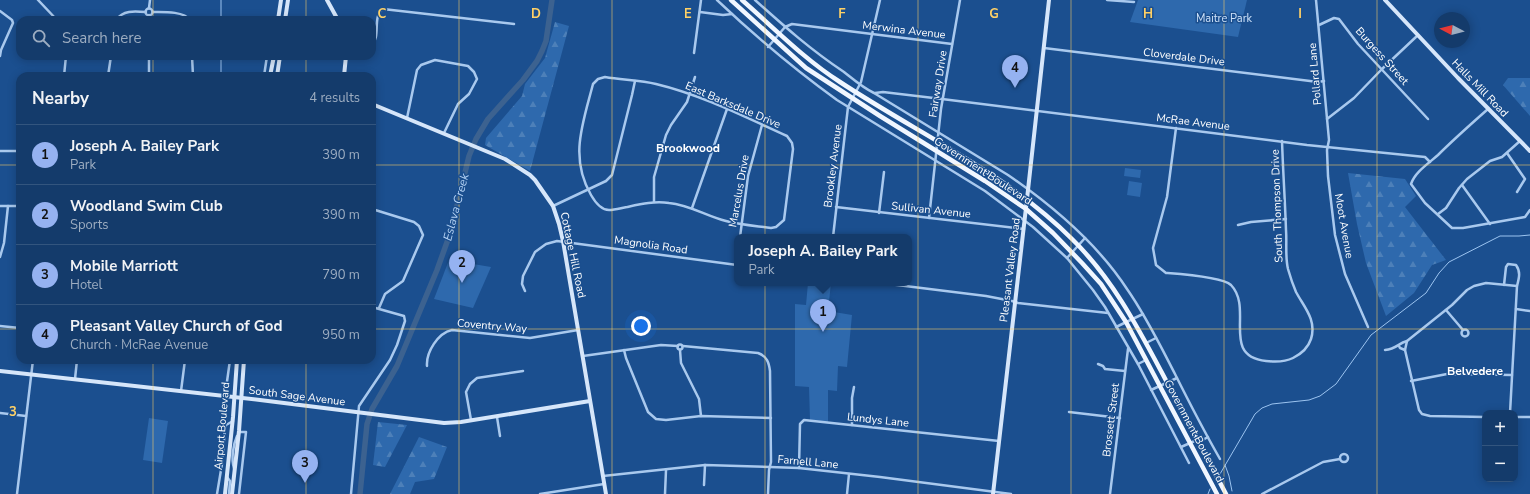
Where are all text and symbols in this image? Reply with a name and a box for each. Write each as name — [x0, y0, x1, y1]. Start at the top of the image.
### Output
text: C — [378, 5, 387, 23]
text: D — [531, 5, 541, 23]
text: E — [684, 5, 692, 23]
text: F — [838, 5, 846, 23]
text: G — [989, 5, 999, 23]
text: H — [1143, 5, 1153, 23]
text: I — [1298, 5, 1302, 23]
park label: Maitre Park — [1196, 11, 1253, 26]
north arrow — [1434, 12, 1470, 48]
search box — [16, 16, 376, 60]
street label: Merwina Avenue — [862, 17, 947, 43]
street label: Burgess Street — [1352, 24, 1412, 88]
icon: search — [30, 27, 52, 49]
text: Search here — [62, 28, 142, 48]
street label: Pollard Lane — [1305, 42, 1325, 106]
street label: Cloverdale Drive — [1142, 45, 1226, 69]
street label: Fairway Drive — [925, 49, 951, 119]
pin: 4 — [1002, 55, 1028, 88]
street label: Halls Mill Road — [1448, 56, 1512, 120]
street label: East Barksdale Drive — [683, 78, 783, 132]
text: Nearby — [32, 87, 89, 110]
text: 4 results — [309, 89, 360, 107]
street label: McRae Avenue — [1155, 110, 1231, 134]
street label: Brookley Avenue — [820, 123, 846, 209]
street label: Government Boulevard — [931, 134, 1035, 208]
text: Joseph A. Bailey Park — [70, 136, 219, 156]
district label: Brookwood — [656, 140, 720, 156]
text: 1 — [41, 146, 49, 164]
text: 390 m — [322, 146, 360, 164]
street label: South Thompson Drive — [1268, 149, 1286, 263]
street label: Marcelus Drive — [725, 153, 753, 229]
text: Park — [70, 156, 96, 174]
water label: Eslava Creek — [439, 171, 473, 242]
street label: Moot Avenue — [1331, 192, 1357, 260]
text: Woodland Swim Club — [70, 196, 223, 216]
street label: Sullivan Avenue — [890, 198, 972, 222]
text: 2 — [41, 206, 49, 224]
text: 390 m — [322, 206, 360, 224]
street label: Cottage Hill Road — [557, 211, 589, 299]
text: Sports — [70, 216, 109, 234]
street label: Pleasant Valley Road — [996, 217, 1024, 323]
street label: Magnolia Road — [613, 232, 689, 258]
popup — [734, 234, 912, 286]
text: Joseph A. Bailey Park — [748, 241, 898, 261]
pin: 2 — [449, 250, 475, 283]
text: Mobile Marriott — [70, 256, 178, 276]
text: Park — [748, 261, 774, 279]
text: 3 — [41, 266, 49, 284]
text: 790 m — [322, 266, 360, 284]
text: Hotel — [70, 276, 102, 294]
pin: 1 — [810, 299, 836, 332]
street label: Coventry Way — [456, 315, 528, 337]
text: Pleasant Valley Church of God — [70, 316, 282, 336]
your location — [631, 316, 651, 336]
text: 4 — [41, 326, 49, 344]
text: 950 m — [322, 326, 360, 344]
text: Church · McRae Avenue — [70, 336, 208, 354]
district label: Belvedere — [1447, 363, 1503, 379]
street label: Government Boulevard — [1161, 377, 1227, 485]
street label: Airport Boulevard — [211, 381, 233, 471]
street label: Brossett Street — [1099, 382, 1123, 458]
street label: South Sage Avenue — [248, 383, 346, 409]
text: 3 — [9, 403, 17, 421]
street label: Lundys Lane — [846, 409, 910, 431]
map controls — [1482, 410, 1518, 482]
button: + — [1482, 410, 1518, 446]
button: − — [1482, 446, 1518, 482]
pin: 3 — [292, 450, 318, 483]
street label: Farnell Lane — [777, 452, 839, 472]

